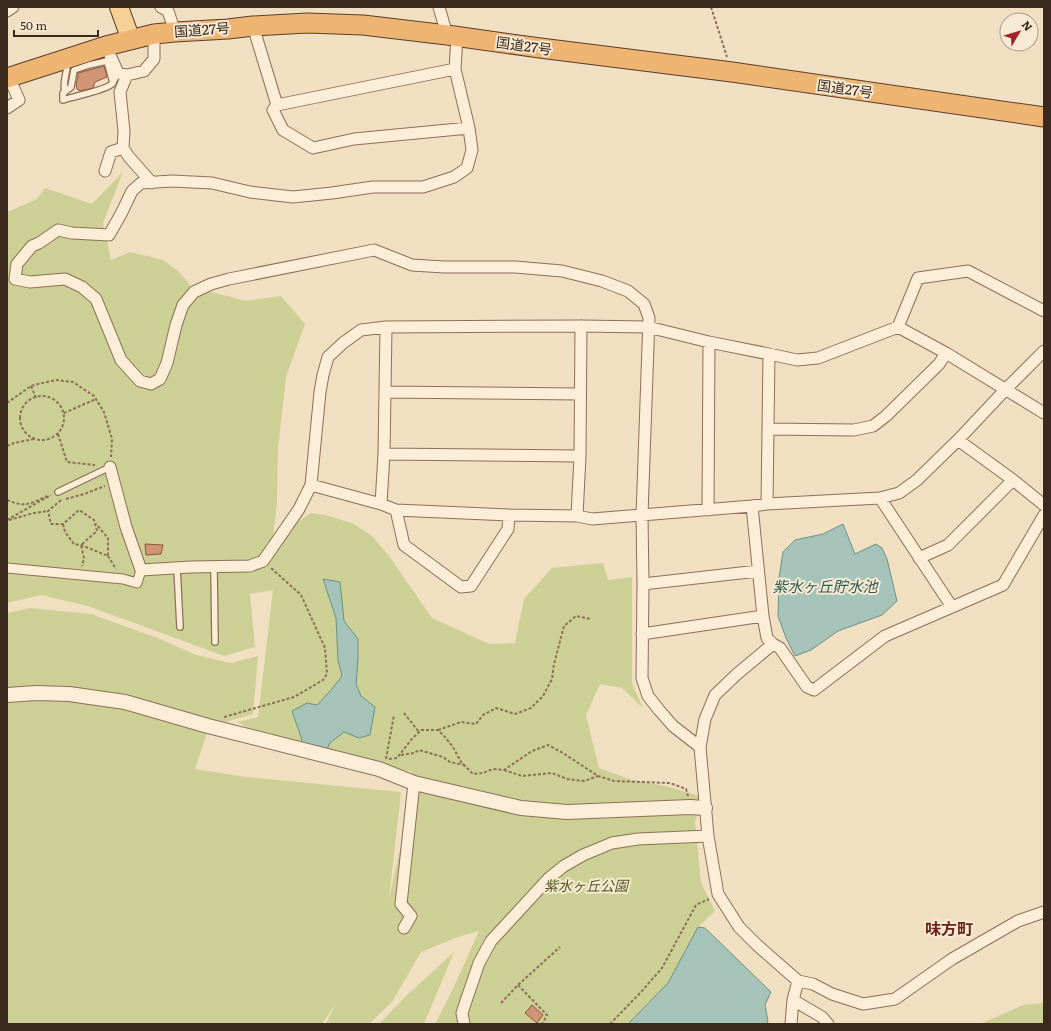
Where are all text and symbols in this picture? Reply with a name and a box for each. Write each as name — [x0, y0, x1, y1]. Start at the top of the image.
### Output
scale bar — [14, 12, 98, 38]
north arrow — [999, 12, 1039, 52]
text: 50 m — [20, 16, 47, 34]
street label: 国道27号 — [173, 17, 231, 41]
text: N — [1019, 17, 1037, 34]
street label: 国道27号 — [495, 31, 553, 59]
street label: 国道27号 — [816, 74, 874, 102]
water label: 紫水ヶ丘貯水池 — [772, 574, 879, 597]
park label: 紫水ヶ丘公園 — [544, 875, 630, 895]
district label: 味方町 — [925, 916, 973, 940]

